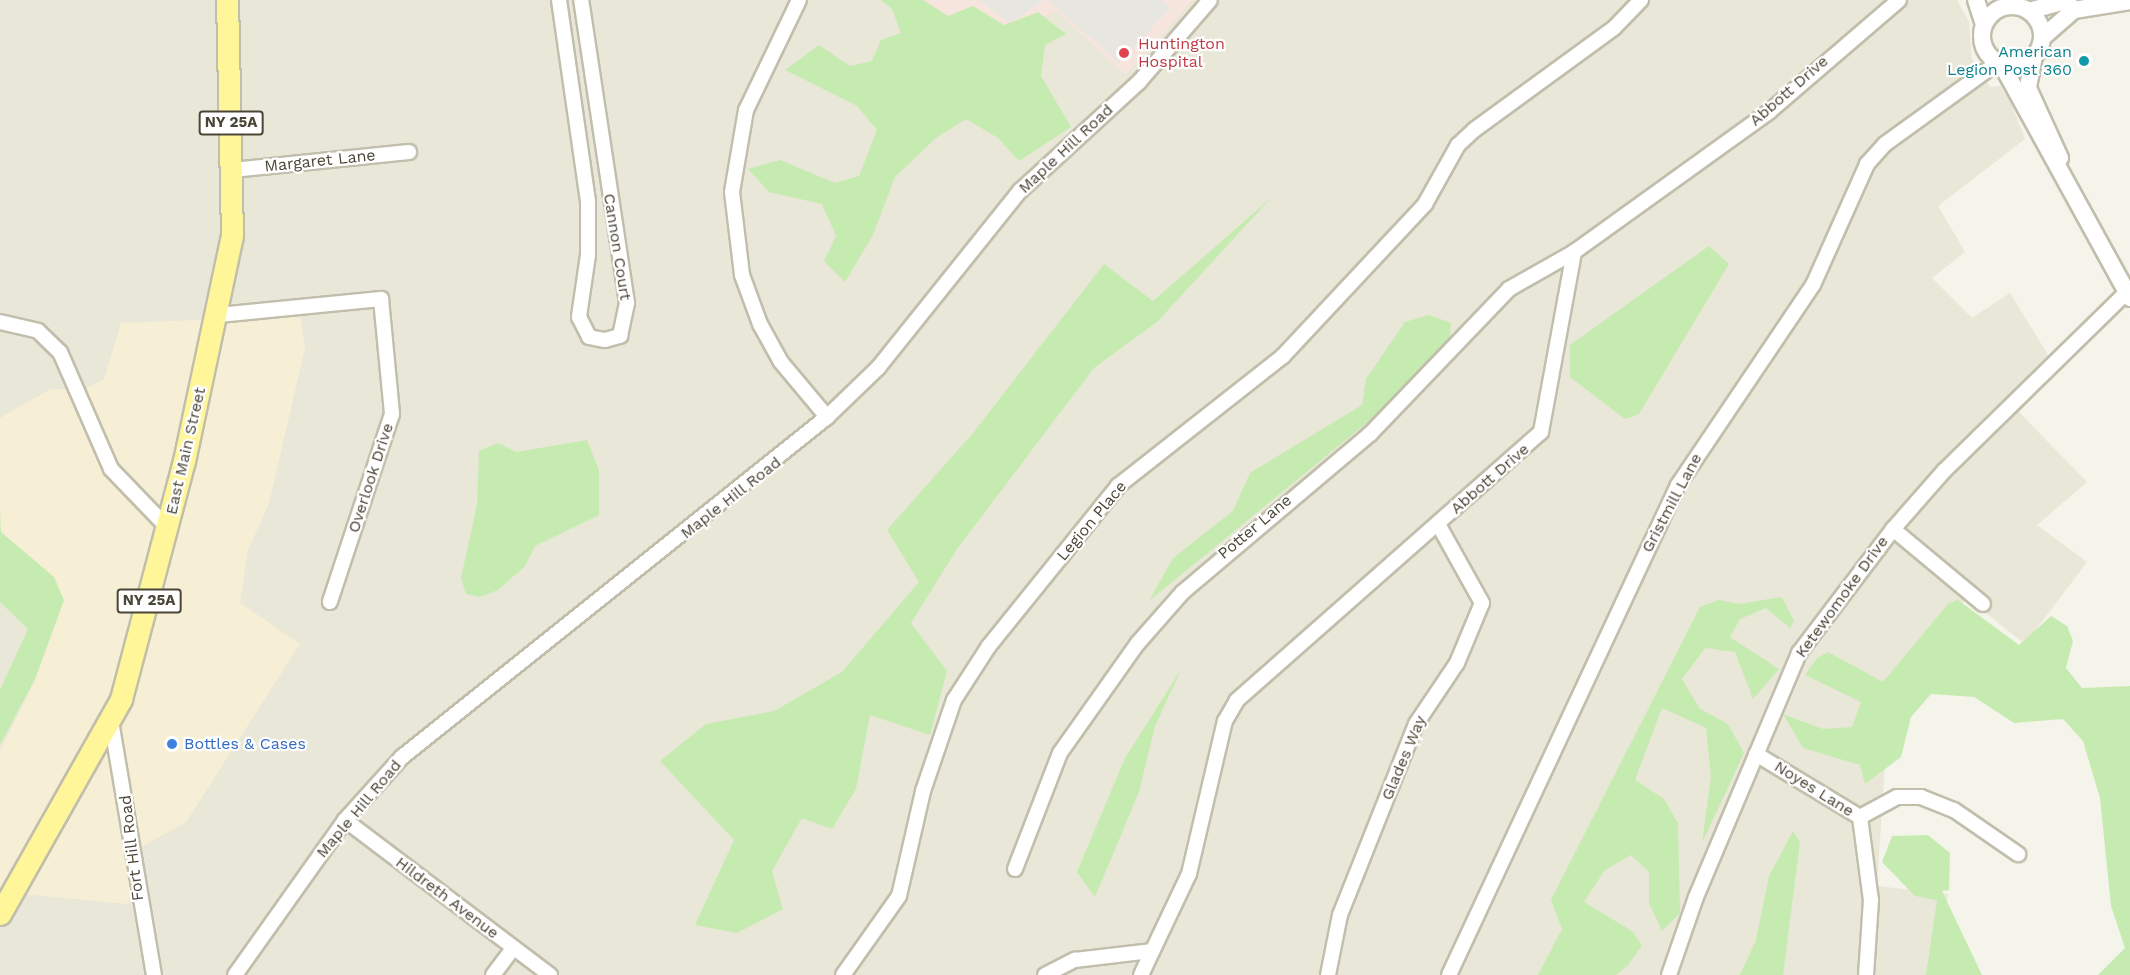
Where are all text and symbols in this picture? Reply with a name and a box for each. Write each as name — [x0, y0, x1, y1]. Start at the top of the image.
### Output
place label: Huntington Hospital — [1138, 34, 1225, 72]
place label: American Legion Post 360 — [1947, 42, 2072, 80]
marker: Huntington Hospital — [1115, 44, 1133, 62]
street label: Abbott Drive — [1746, 52, 1832, 130]
marker: American Legion Post 360 — [2077, 54, 2091, 68]
street label: Maple Hill Road — [1015, 100, 1117, 198]
road number: NY 25A — [198, 111, 264, 135]
street label: Margaret Lane — [264, 146, 376, 176]
street label: Cannon Court — [599, 192, 635, 302]
street label: East Main Street — [162, 385, 210, 517]
street label: Overlook Drive — [344, 421, 398, 535]
street label: Abbott Drive — [1447, 440, 1533, 518]
street label: Gristmill Lane — [1638, 450, 1706, 556]
street label: Maple Hill Road — [677, 453, 785, 543]
street label: Legion Place — [1053, 477, 1131, 565]
street label: Potter Lane — [1214, 491, 1296, 563]
street label: Ketewomoke Drive — [1792, 533, 1892, 661]
road number: NY 25A — [116, 589, 182, 613]
street label: Glades Way — [1378, 713, 1430, 803]
place label: Bottles & Cases — [184, 734, 306, 754]
marker: Bottles & Cases — [165, 737, 179, 751]
street label: Maple Hill Road — [312, 756, 406, 862]
street label: Noyes Lane — [1771, 757, 1857, 821]
street label: Fort Hill Road — [116, 794, 148, 902]
street label: Hildreth Avenue — [391, 853, 503, 943]

